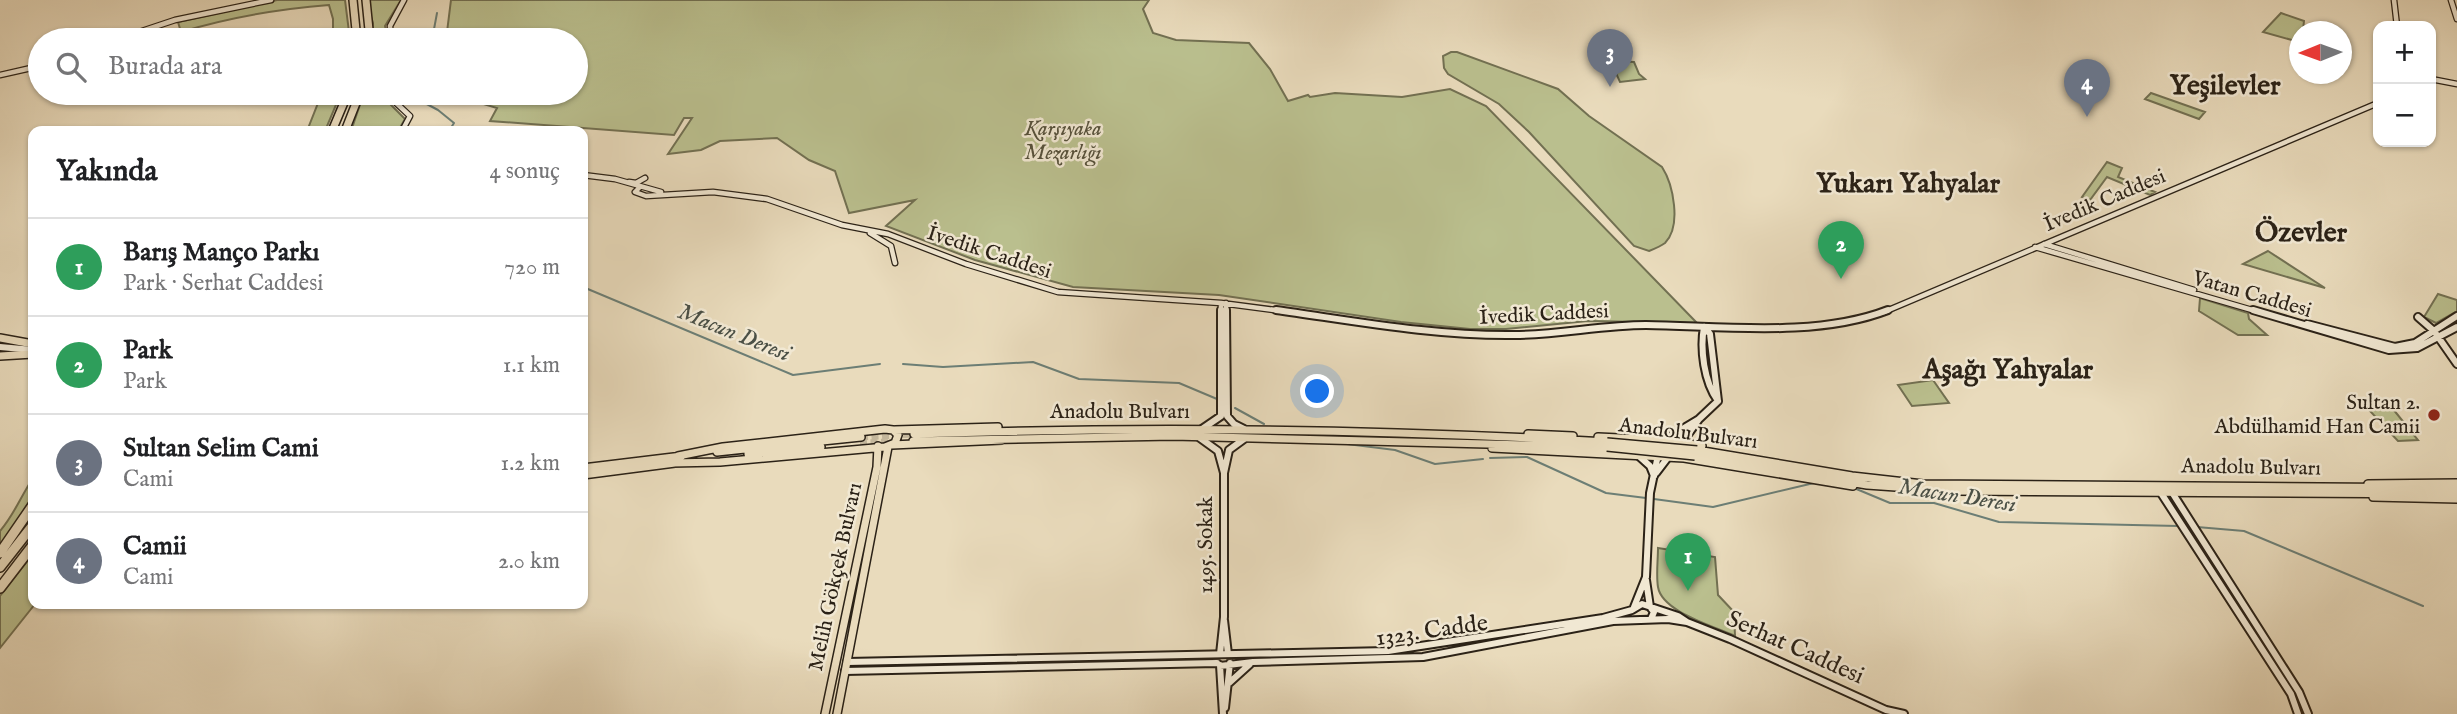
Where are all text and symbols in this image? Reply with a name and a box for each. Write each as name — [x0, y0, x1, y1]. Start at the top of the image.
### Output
north arrow — [2289, 21, 2352, 84]
map controls — [2373, 21, 2436, 147]
button: + — [2373, 21, 2436, 84]
search box — [28, 28, 588, 105]
pin: 3 — [1587, 29, 1633, 87]
icon: search — [52, 48, 90, 86]
text: Burada ara — [108, 50, 222, 83]
pin: 4 — [2064, 59, 2110, 117]
district label: Yeşilevler — [2170, 69, 2281, 104]
button: − — [2373, 84, 2436, 147]
park label: Karşıyaka Mezarlığı — [1023, 116, 1102, 167]
text: Yakında — [56, 153, 158, 191]
text: 4 sonuç — [489, 157, 560, 186]
street label: İvedik Caddesi — [2040, 163, 2170, 239]
district label: Yukarı Yahyalar — [1816, 167, 2001, 202]
district label: Özevler — [2255, 215, 2348, 251]
street label: İvedik Caddesi — [923, 220, 1055, 286]
pin: 2 — [1818, 221, 1864, 279]
text: Barış Manço Parkı — [123, 236, 320, 269]
text: 1 — [75, 253, 83, 282]
text: 720 m — [504, 253, 560, 282]
street label: Vatan Caddesi — [2188, 265, 2315, 325]
text: Park · Serhat Caddesi — [123, 269, 323, 298]
water label: Macun Deresi — [673, 297, 796, 369]
street label: İvedik Caddesi — [1479, 298, 1609, 332]
text: Park — [123, 334, 172, 367]
text: 2 — [74, 351, 84, 380]
text: 1.1 km — [503, 351, 560, 380]
district label: Aşağı Yahyalar — [1922, 353, 2094, 388]
text: Park — [123, 367, 167, 396]
your location — [1300, 374, 1334, 408]
place label: Sultan 2. Abdülhamid Han Camii — [2213, 390, 2420, 441]
street label: Anadolu Bulvarı — [1049, 399, 1190, 426]
marker: Sultan 2. Abdülhamid Han Camii — [2426, 407, 2442, 423]
street label: Anadolu Bulvarı — [1616, 412, 1759, 456]
text: Sultan Selim Cami — [123, 432, 319, 465]
text: 3 — [75, 449, 83, 478]
text: 1.2 km — [501, 449, 560, 478]
street label: Anadolu Bulvarı — [2180, 453, 2321, 483]
text: Cami — [123, 465, 173, 494]
water label: Macun Deresi — [1896, 472, 2019, 520]
street label: Melih Gökçek Bulvarı — [803, 480, 869, 674]
street label: 1495. Sokak — [1193, 495, 1220, 594]
text: Camii — [123, 530, 187, 563]
pin: 1 — [1665, 533, 1711, 591]
text: 4 — [73, 547, 85, 576]
text: 2.0 km — [498, 547, 560, 576]
text: Cami — [123, 563, 173, 592]
street label: Serhat Caddesi — [1721, 604, 1869, 692]
street label: 1323. Cadde — [1374, 608, 1490, 654]

